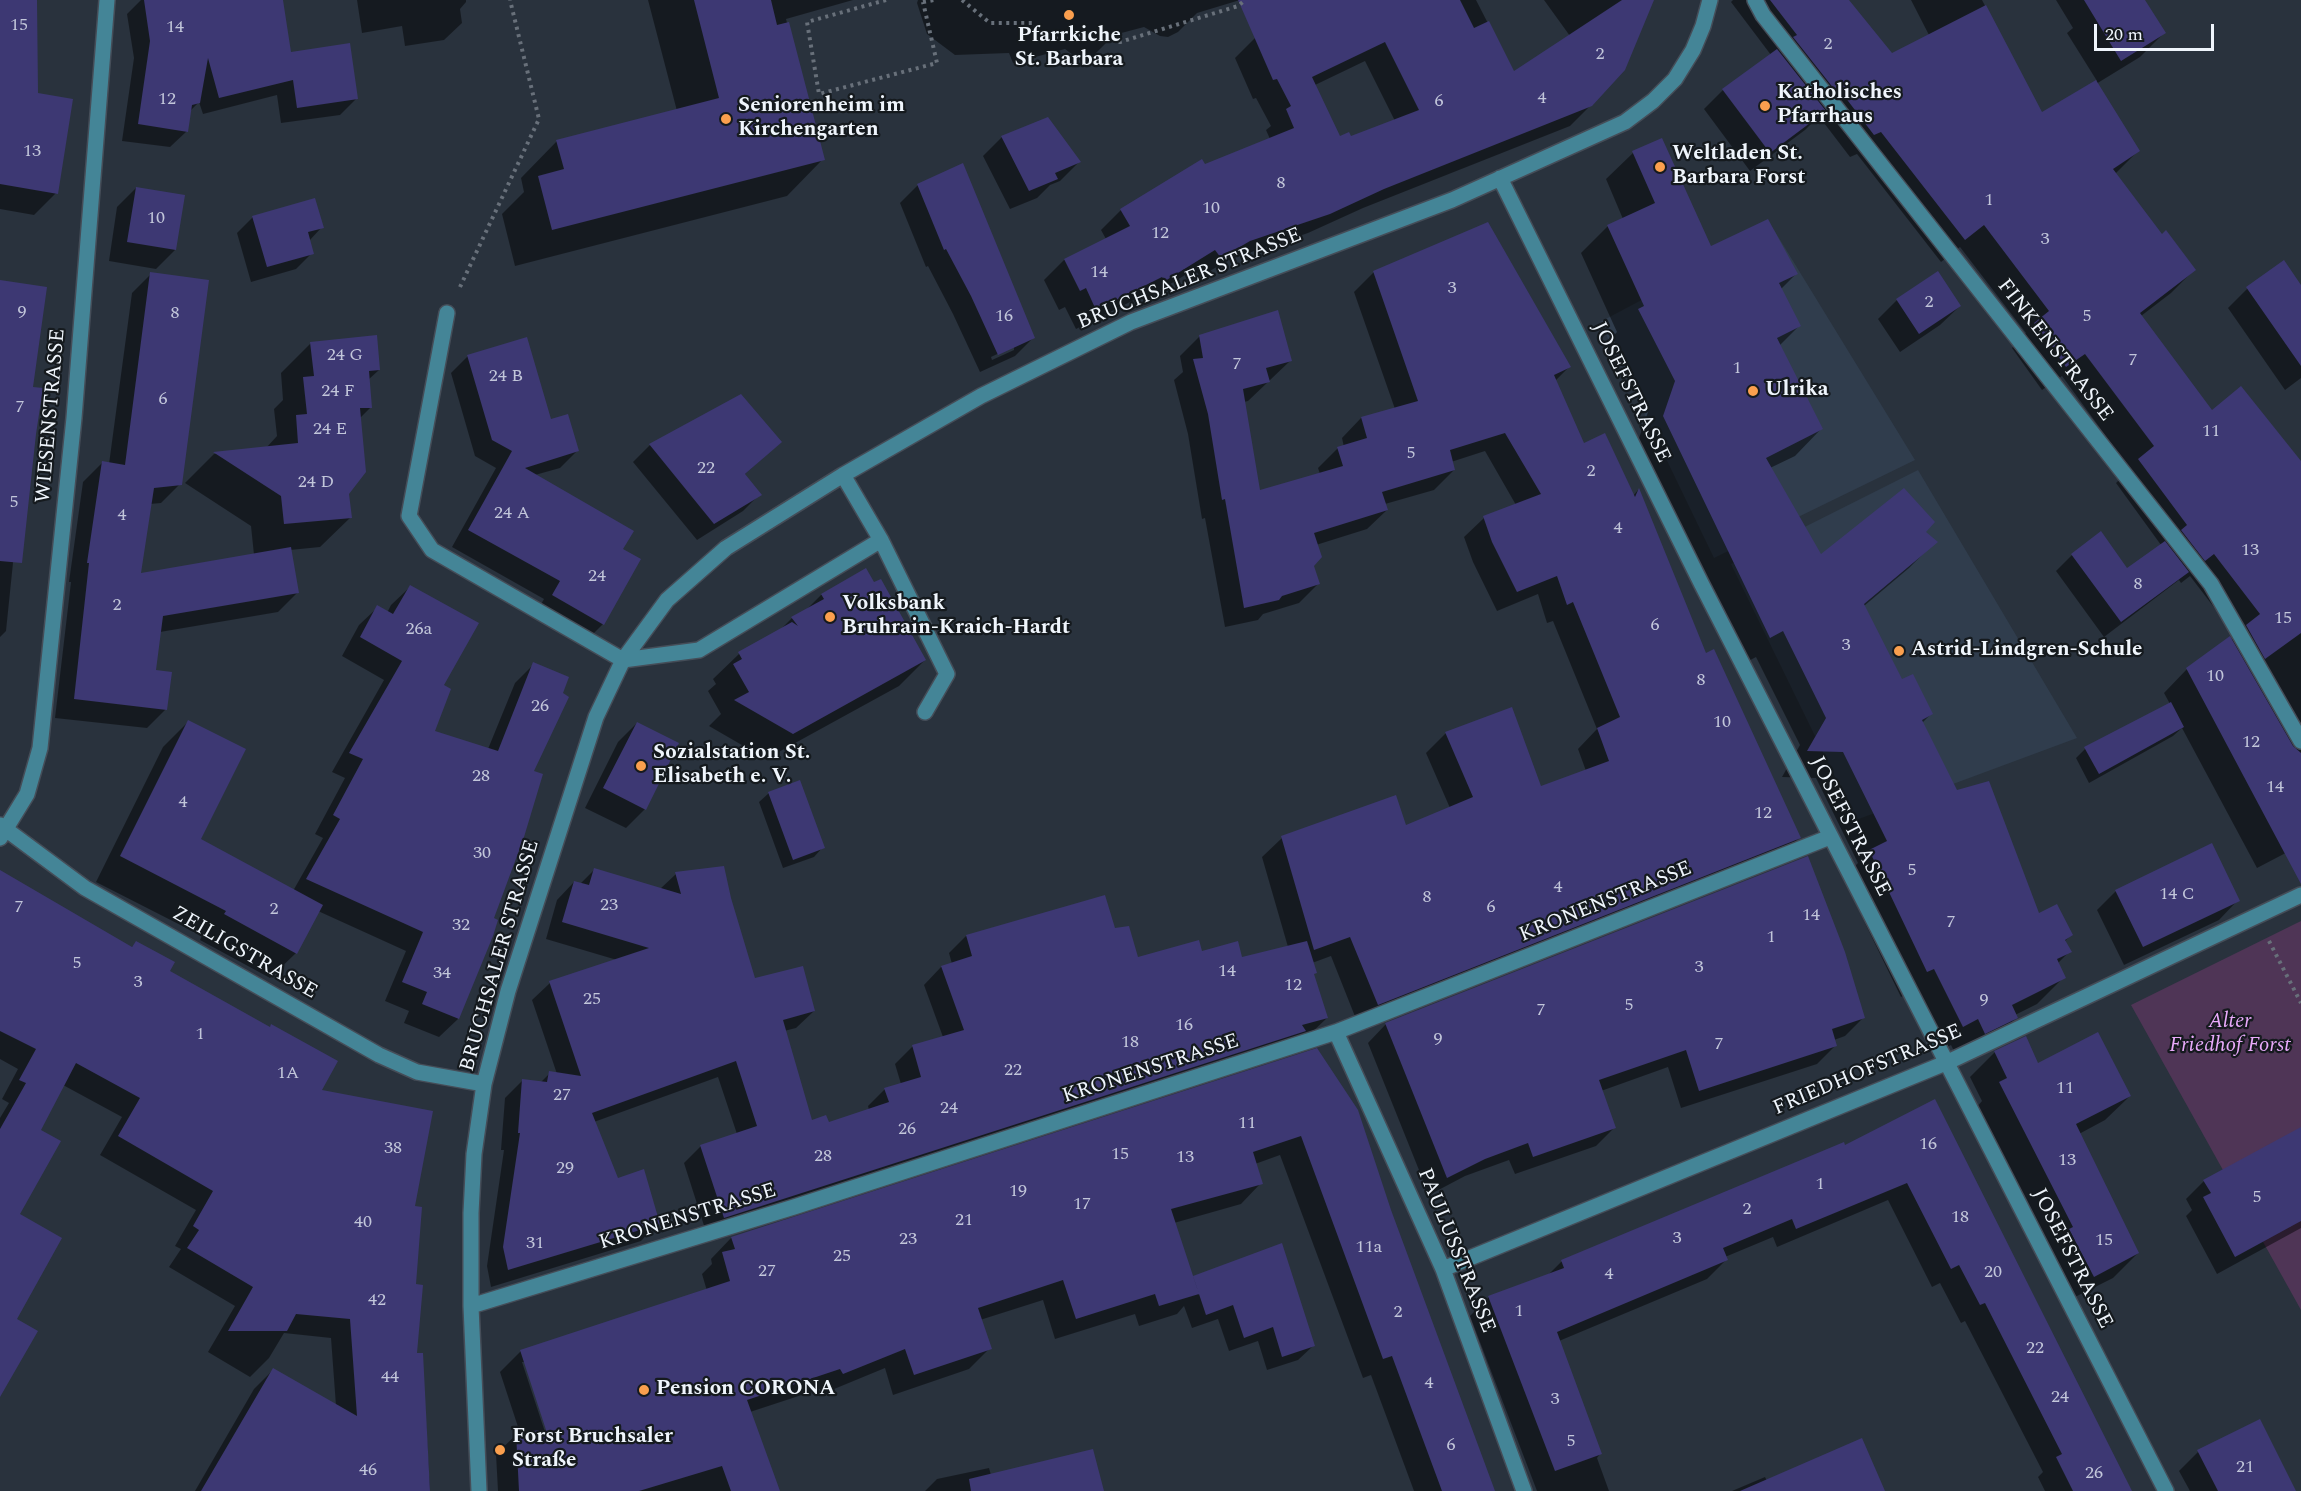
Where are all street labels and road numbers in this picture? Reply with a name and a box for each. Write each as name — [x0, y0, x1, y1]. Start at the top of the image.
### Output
street label: BRUCHSALER STRASSE — [1074, 223, 1306, 337]
street label: FINKENSTRASSE — [1990, 275, 2118, 427]
street label: JOSEFSTRASSE — [1585, 318, 1675, 468]
street label: WIESENSTRASSE — [32, 328, 72, 504]
street label: JOSEFSTRASSE — [1803, 753, 1895, 901]
street label: BRUCHSALER STRASSE — [456, 837, 546, 1075]
street label: KRONENSTRASSE — [1516, 857, 1696, 949]
street label: ZEILIGSTRASSE — [167, 902, 321, 1006]
street label: FRIEDHOFSTRASSE — [1770, 1020, 1966, 1122]
street label: KRONENSTRASSE — [1060, 1030, 1242, 1110]
street label: PAULUSSTRASSE — [1410, 1165, 1500, 1337]
street label: KRONENSTRASSE — [596, 1179, 780, 1257]
street label: JOSEFSTRASSE — [2025, 1185, 2117, 1333]

